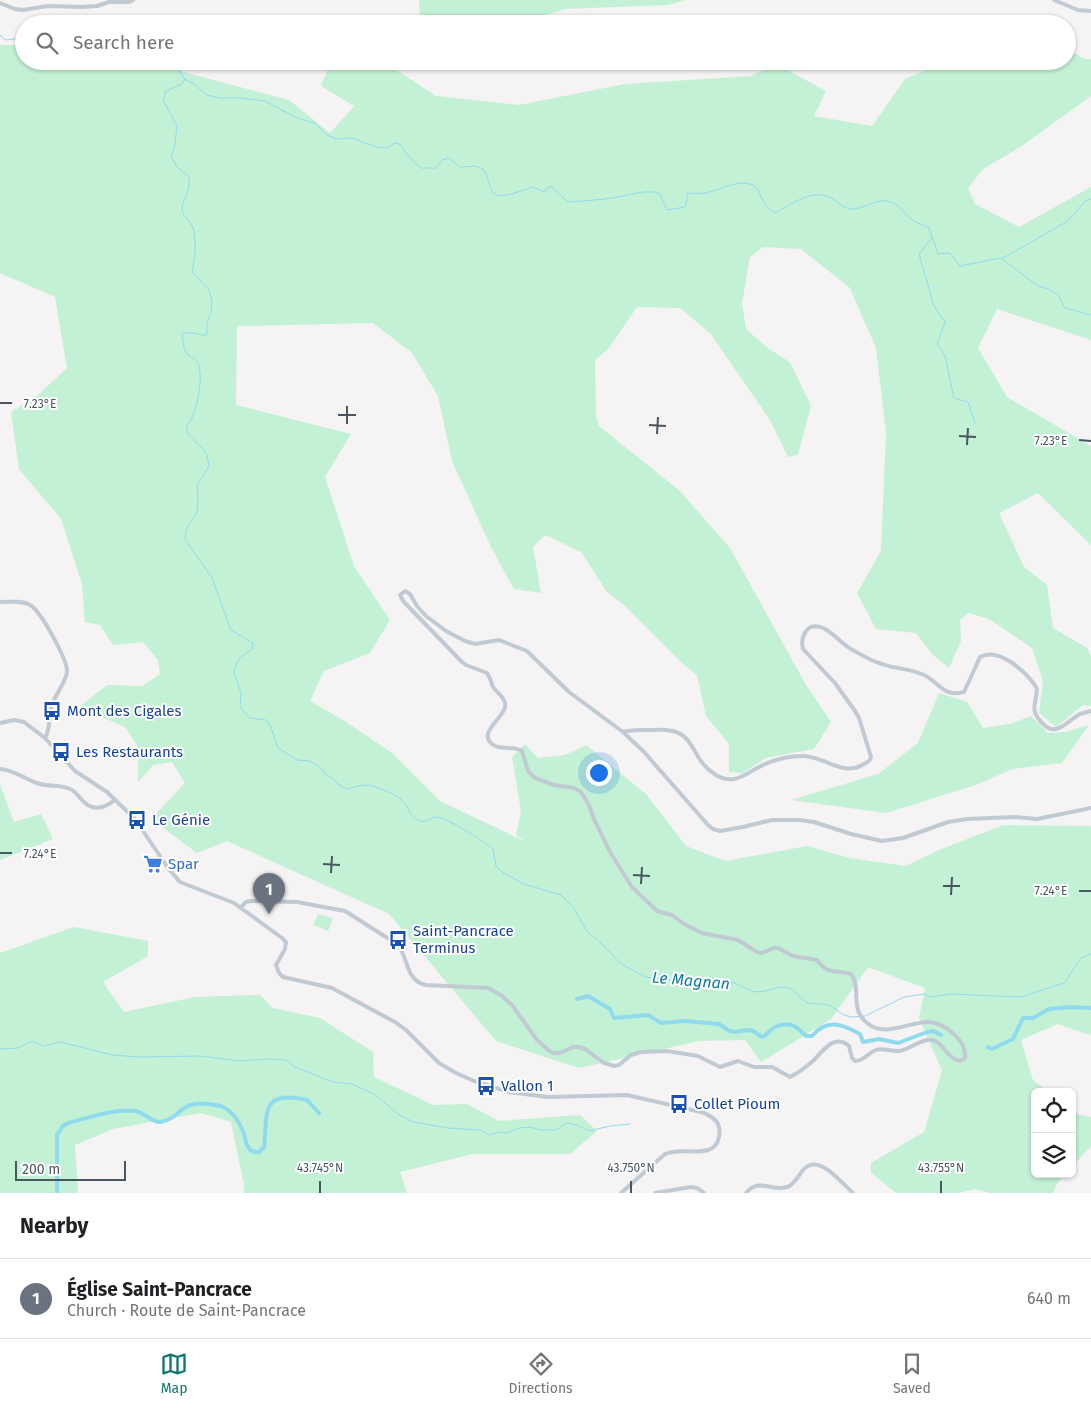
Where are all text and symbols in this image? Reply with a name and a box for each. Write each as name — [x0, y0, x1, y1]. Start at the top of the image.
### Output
search box — [15, 15, 1076, 70]
icon: search — [33, 29, 61, 57]
text: Search here — [73, 31, 174, 54]
text: 7.23°E — [24, 397, 56, 411]
text: 7.23°E — [1035, 434, 1067, 448]
bus stop icon: Mont des Cigales — [41, 700, 63, 722]
place label: Mont des Cigales — [67, 702, 181, 720]
bus stop icon: Les Restaurants — [50, 741, 72, 763]
place label: Les Restaurants — [76, 743, 183, 761]
your location — [586, 760, 612, 786]
bus stop icon: Le Génie — [126, 809, 148, 831]
place label: Le Génie — [152, 811, 210, 829]
text: 7.24°E — [24, 847, 56, 861]
supermarket icon: Spar — [142, 853, 164, 875]
place label: Spar — [168, 855, 199, 873]
pin: 1 — [253, 873, 285, 914]
text: 7.24°E — [1035, 884, 1067, 898]
place label: Saint-Pancrace Terminus — [413, 922, 514, 957]
bus stop icon: Saint-Pancrace Terminus — [387, 929, 409, 951]
water label: Le Magnan — [651, 968, 731, 993]
bus stop icon: Vallon 1 — [475, 1075, 497, 1097]
place label: Vallon 1 — [501, 1077, 554, 1095]
map controls — [1031, 1088, 1076, 1178]
button: locate — [1031, 1088, 1076, 1133]
bus stop icon: Collet Pioum — [668, 1093, 690, 1115]
place label: Collet Pioum — [694, 1095, 780, 1113]
button: layers — [1031, 1133, 1076, 1178]
scale bar — [15, 1158, 126, 1181]
text: 200 m — [22, 1161, 60, 1178]
text: 43.745°N — [297, 1161, 343, 1175]
text: 43.750°N — [607, 1161, 655, 1175]
text: 43.755°N — [918, 1161, 964, 1175]
text: Nearby — [20, 1213, 88, 1239]
text: Église Saint-Pancrace — [67, 1278, 252, 1301]
text: 1 — [32, 1289, 40, 1308]
text: 640 m — [1027, 1289, 1071, 1308]
text: Church · Route de Saint-Pancrace — [67, 1301, 306, 1320]
tab: Map — [160, 1350, 188, 1397]
tab: Directions — [508, 1350, 573, 1397]
tab: Saved — [893, 1350, 931, 1397]

